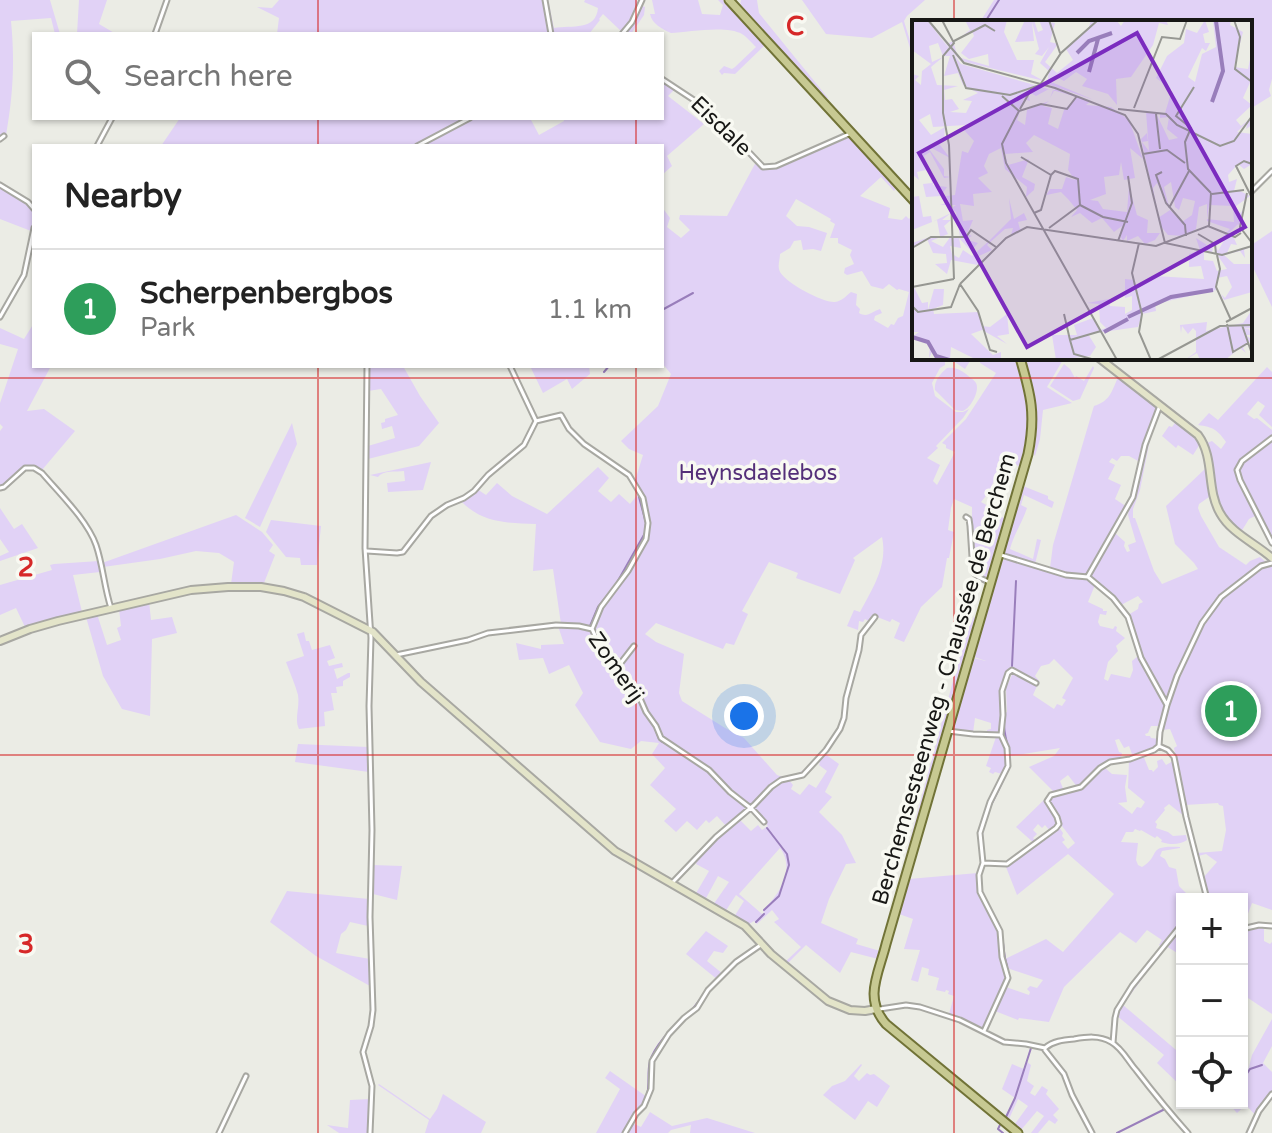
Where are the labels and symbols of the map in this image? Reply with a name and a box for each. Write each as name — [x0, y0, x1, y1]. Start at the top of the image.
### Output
text: C — [786, 11, 804, 42]
inset map — [912, 20, 1252, 360]
street label: Eisdale — [685, 91, 757, 161]
street label: Berchemsesteenweg - Chaussée de Berchem — [867, 450, 1021, 908]
park label: Heynsdaelebos — [679, 460, 837, 486]
text: 2 — [18, 552, 34, 583]
street label: Zomerij — [583, 627, 649, 707]
pin: 1 — [1205, 681, 1257, 741]
your location — [724, 696, 764, 736]
text: 3 — [18, 929, 34, 960]

